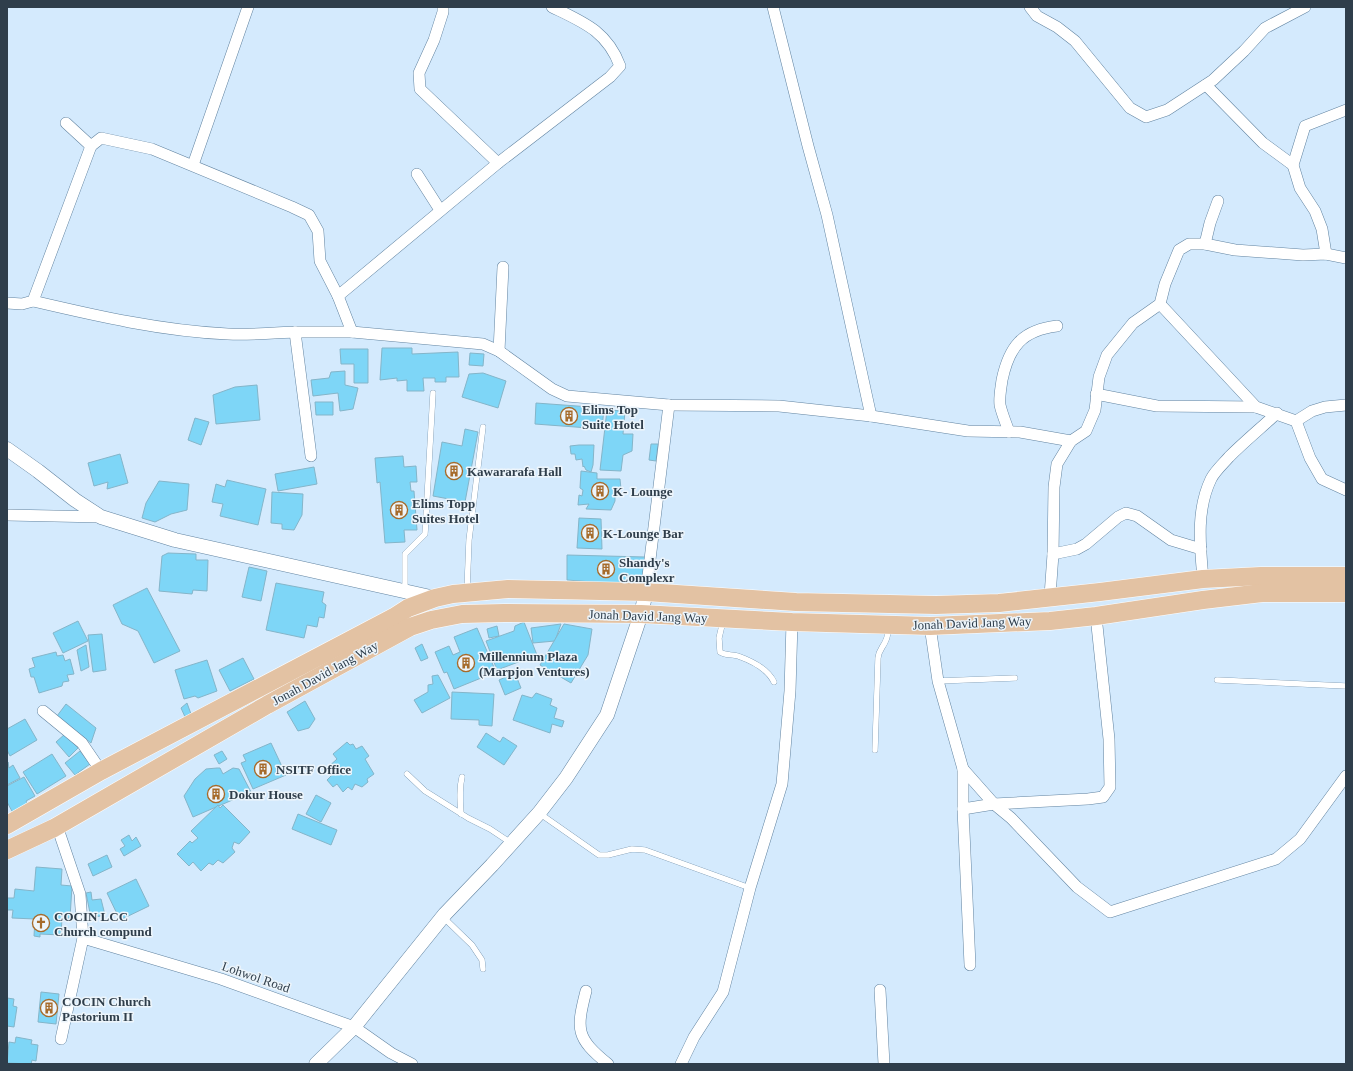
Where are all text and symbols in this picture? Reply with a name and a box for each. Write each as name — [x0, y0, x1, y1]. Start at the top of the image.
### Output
place label: Elims Top Suite Hotel — [582, 402, 644, 432]
building icon: Elims Top Suite Hotel — [559, 406, 579, 426]
building icon: Kawararafa Hall — [444, 461, 464, 481]
place label: Kawararafa Hall — [467, 464, 562, 479]
building icon: K- Lounge — [590, 481, 610, 501]
place label: K- Lounge — [613, 484, 673, 499]
place label: Elims Topp Suites Hotel — [412, 496, 479, 526]
building icon: Elims Topp Suites Hotel — [389, 500, 409, 520]
building icon: K-Lounge Bar — [580, 523, 600, 543]
place label: K-Lounge Bar — [603, 526, 684, 541]
place label: Shandy's Complexr — [619, 555, 675, 585]
building icon: Shandy's Complexr — [596, 559, 616, 579]
street label: Jonah David Jang Way — [588, 606, 708, 626]
street label: Jonah David Jang Way — [912, 613, 1032, 633]
street label: Jonah David Jang Way — [269, 637, 381, 708]
place label: Millennium Plaza (Marpjon Ventures) — [479, 649, 590, 679]
building icon: Millennium Plaza (Marpjon Ventures) — [456, 653, 476, 673]
building icon: NSITF Office — [253, 759, 273, 779]
place label: NSITF Office — [276, 762, 351, 777]
building icon: Dokur House — [206, 784, 226, 804]
place label: Dokur House — [229, 787, 303, 802]
place label: COCIN LCC Church compund — [54, 909, 152, 939]
church icon: COCIN LCC Church compund — [31, 913, 51, 933]
street label: Lohwol Road — [220, 958, 293, 996]
place label: COCIN Church Pastorium II — [62, 994, 152, 1024]
building icon: COCIN Church Pastorium II — [39, 998, 59, 1018]

